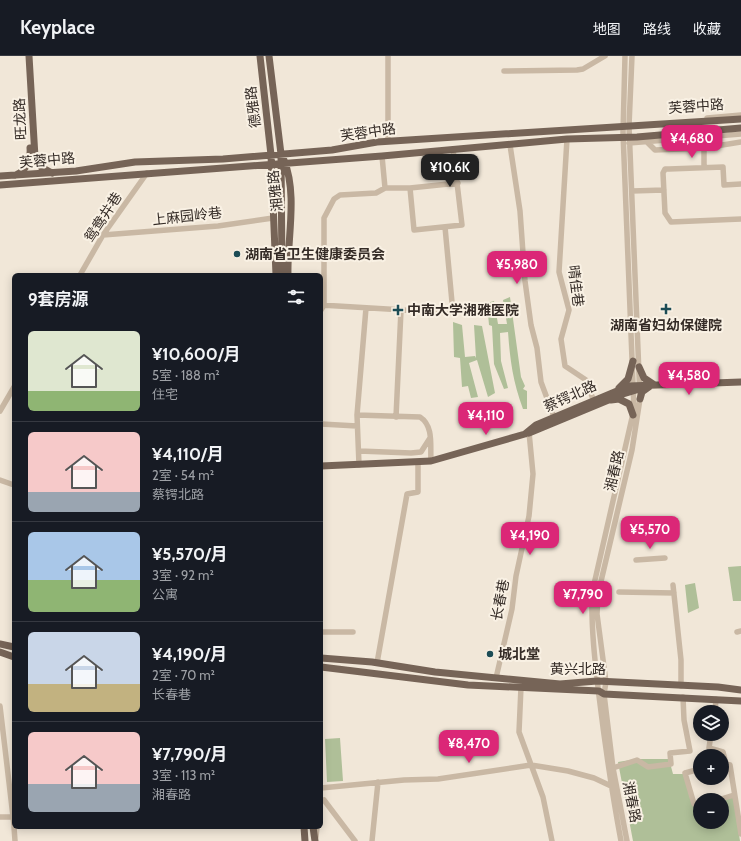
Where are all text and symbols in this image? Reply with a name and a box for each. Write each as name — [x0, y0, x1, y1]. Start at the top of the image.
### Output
text: Keyplace — [20, 16, 95, 39]
text: 地图 — [593, 20, 621, 38]
text: 路线 — [643, 20, 671, 38]
text: 收藏 — [693, 20, 721, 38]
street label: 德雅路 — [242, 85, 264, 129]
street label: 芙蓉中路 — [667, 95, 725, 117]
street label: 旺龙路 — [10, 98, 30, 140]
street label: 芙蓉中路 — [339, 119, 397, 145]
pin: ¥4,680 — [659, 125, 725, 159]
text: ¥4,680 — [670, 130, 714, 146]
street label: 芙蓉中路 — [18, 149, 76, 171]
pin: ¥10.6K — [417, 154, 483, 188]
text: ¥10.6K — [430, 159, 470, 175]
street label: 湘雅路 — [264, 169, 286, 213]
street label: 鸳鸯井巷 — [80, 189, 126, 245]
street label: 上麻园岭巷 — [151, 203, 223, 229]
place label: 湖南省卫生健康委员会 — [245, 245, 385, 263]
marker: 湖南省卫生健康委员会 — [232, 249, 242, 259]
pin: ¥5,980 — [484, 251, 550, 285]
text: ¥5,980 — [496, 256, 538, 272]
street label: 晴佳巷 — [565, 264, 587, 308]
icon: filters — [285, 286, 307, 308]
text: 9套房源 — [28, 289, 89, 309]
place label: 中南大学湘雅医院 — [407, 301, 519, 319]
marker: 湖南省妇幼保健院 — [660, 303, 672, 315]
marker: 中南大学湘雅医院 — [392, 304, 404, 316]
place label: 湖南省妇幼保健院 — [610, 316, 722, 334]
text: ¥10,600/月 — [152, 344, 241, 364]
icon: home — [60, 347, 108, 395]
pin: ¥4,580 — [656, 362, 722, 396]
text: 5室 · 188 m² — [152, 367, 220, 383]
text: ¥4,580 — [668, 367, 710, 383]
street label: 蔡锷北路 — [541, 376, 599, 416]
text: 住宅 — [152, 386, 178, 402]
pin: ¥4,110 — [453, 402, 519, 436]
text: ¥4,110 — [467, 407, 505, 423]
text: ¥4,110/月 — [152, 444, 224, 464]
icon: home — [60, 448, 108, 496]
street label: 湘春路 — [601, 449, 627, 493]
text: 2室 · 54 m² — [152, 467, 214, 483]
text: 蔡锷北路 — [152, 486, 204, 502]
pin: ¥5,570 — [617, 516, 683, 550]
text: ¥5,570 — [630, 521, 670, 537]
pin: ¥4,190 — [497, 522, 563, 556]
text: ¥4,190 — [510, 527, 550, 543]
text: ¥5,570/月 — [152, 544, 228, 564]
icon: home — [60, 548, 108, 596]
text: 3室 · 92 m² — [152, 567, 214, 583]
street label: 长春巷 — [487, 578, 513, 622]
pin: ¥7,790 — [550, 581, 616, 615]
text: 公寓 — [152, 586, 178, 602]
text: ¥7,790 — [563, 586, 603, 602]
text: ¥4,190/月 — [152, 644, 227, 664]
place label: 城北堂 — [498, 645, 540, 663]
icon: home — [60, 648, 108, 696]
marker: 城北堂 — [485, 649, 495, 659]
street label: 黄兴北路 — [550, 660, 606, 678]
text: 2室 · 70 m² — [152, 667, 215, 683]
text: 长春巷 — [152, 686, 191, 702]
map controls — [693, 705, 729, 829]
button: layers — [693, 705, 729, 741]
pin: ¥8,470 — [436, 730, 502, 764]
text: ¥8,470 — [448, 735, 490, 751]
text: ¥7,790/月 — [152, 744, 227, 764]
icon: home — [60, 748, 108, 796]
button: + — [693, 749, 729, 785]
text: 3室 · 113 m² — [152, 767, 215, 783]
street label: 湘春路 — [619, 780, 645, 824]
text: 湘春路 — [152, 786, 191, 802]
button: − — [693, 793, 729, 829]

